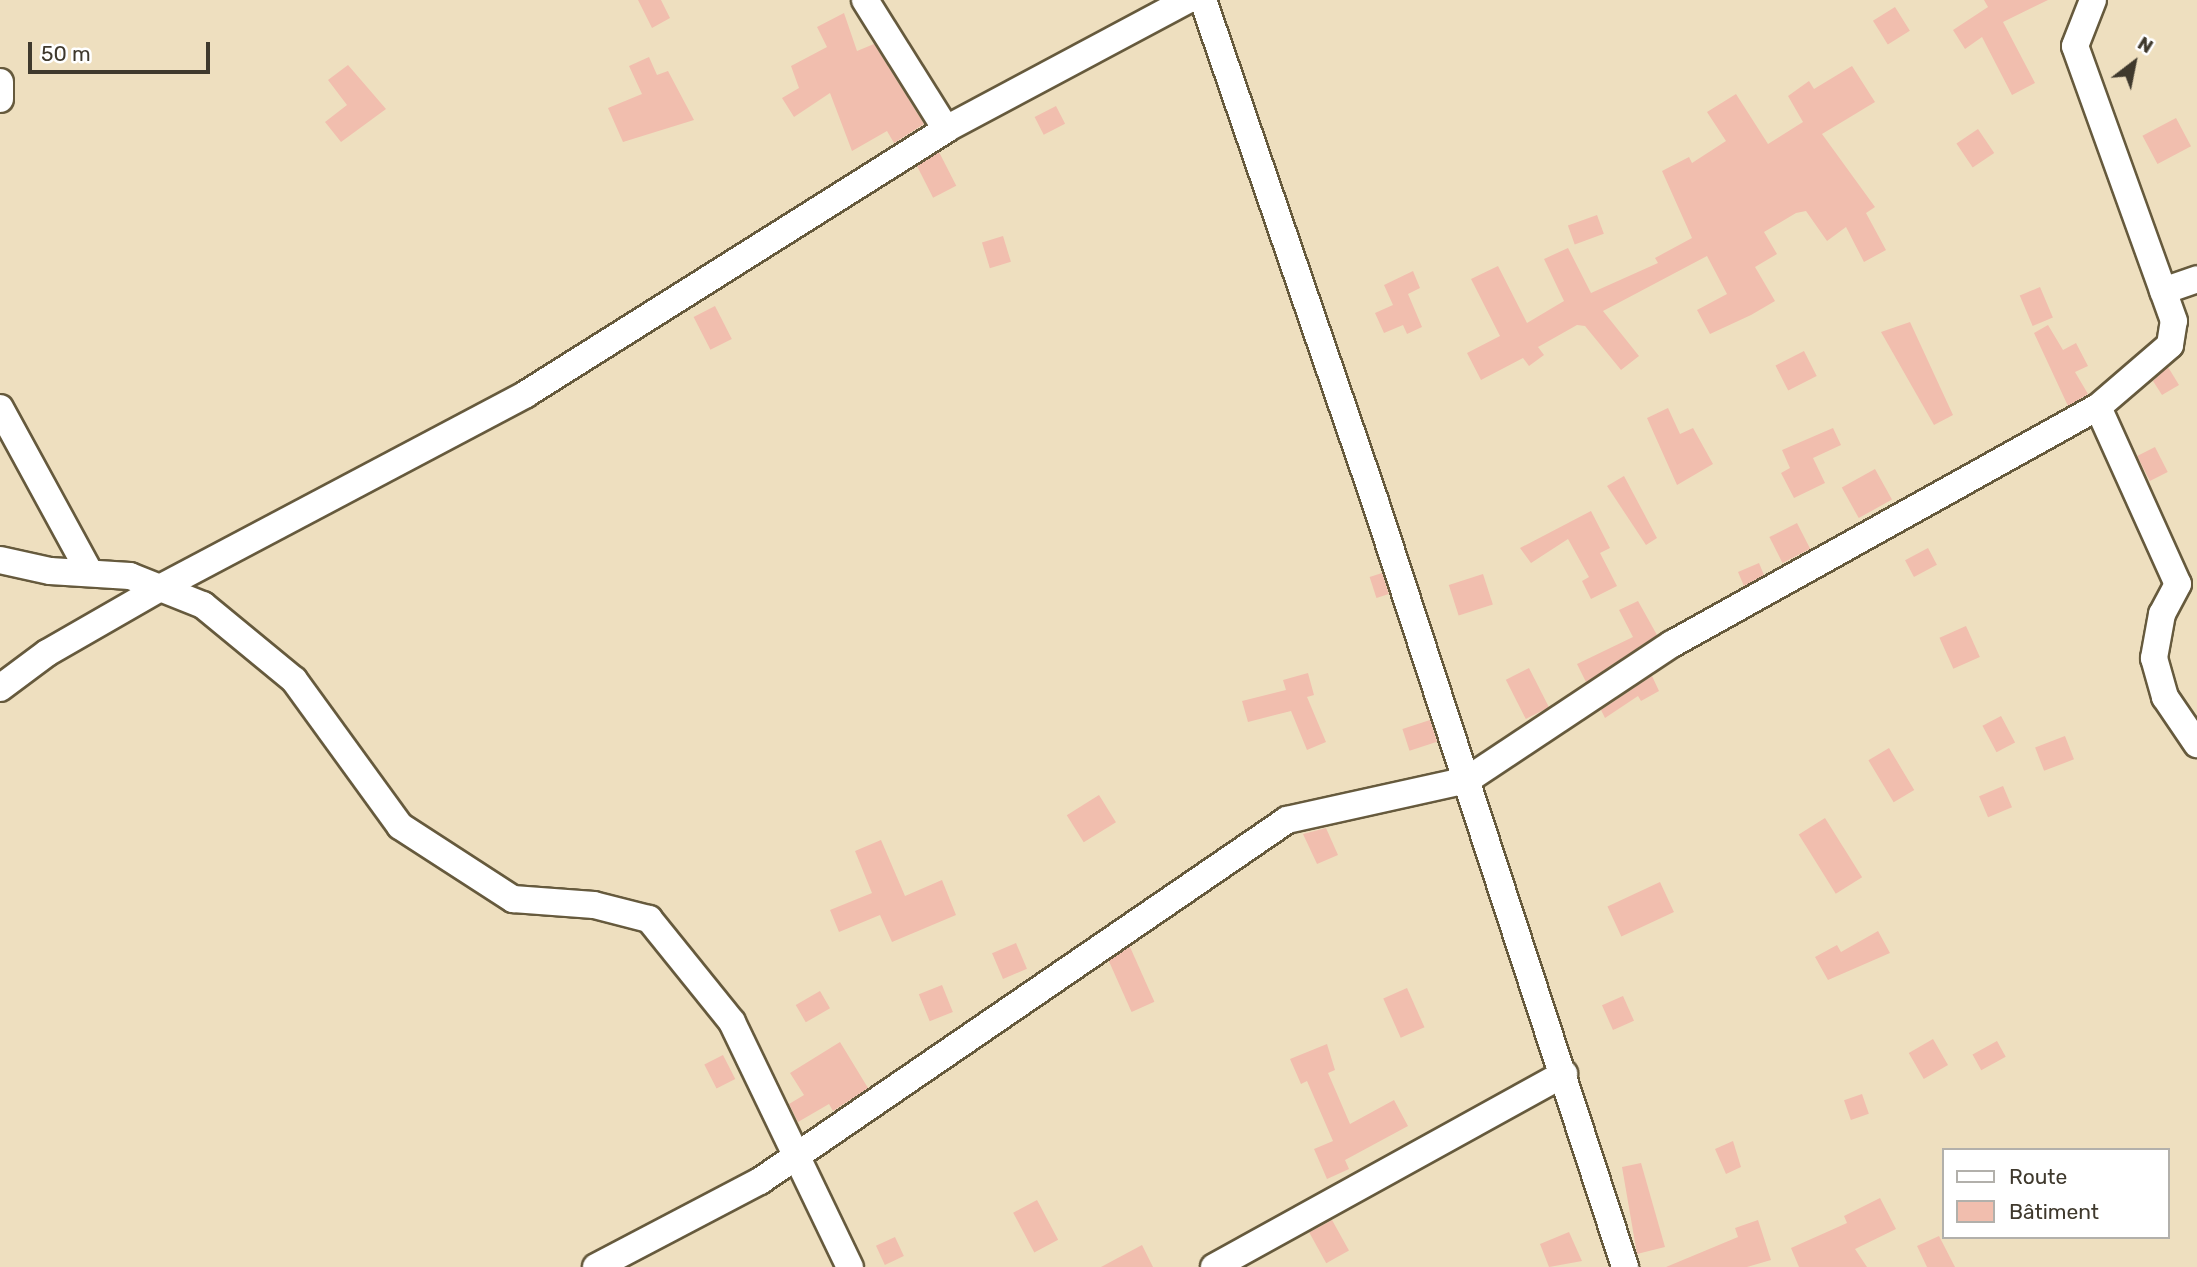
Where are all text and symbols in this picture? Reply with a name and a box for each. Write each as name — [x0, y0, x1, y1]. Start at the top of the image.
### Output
scale bar — [32, 28, 214, 72]
north arrow — [2099, 28, 2169, 98]
text: N — [2133, 31, 2157, 58]
text: 50 m — [41, 41, 91, 66]
legend — [1941, 1148, 2169, 1239]
text: Route — [2009, 1164, 2067, 1189]
text: Bâtiment — [2009, 1199, 2099, 1224]

